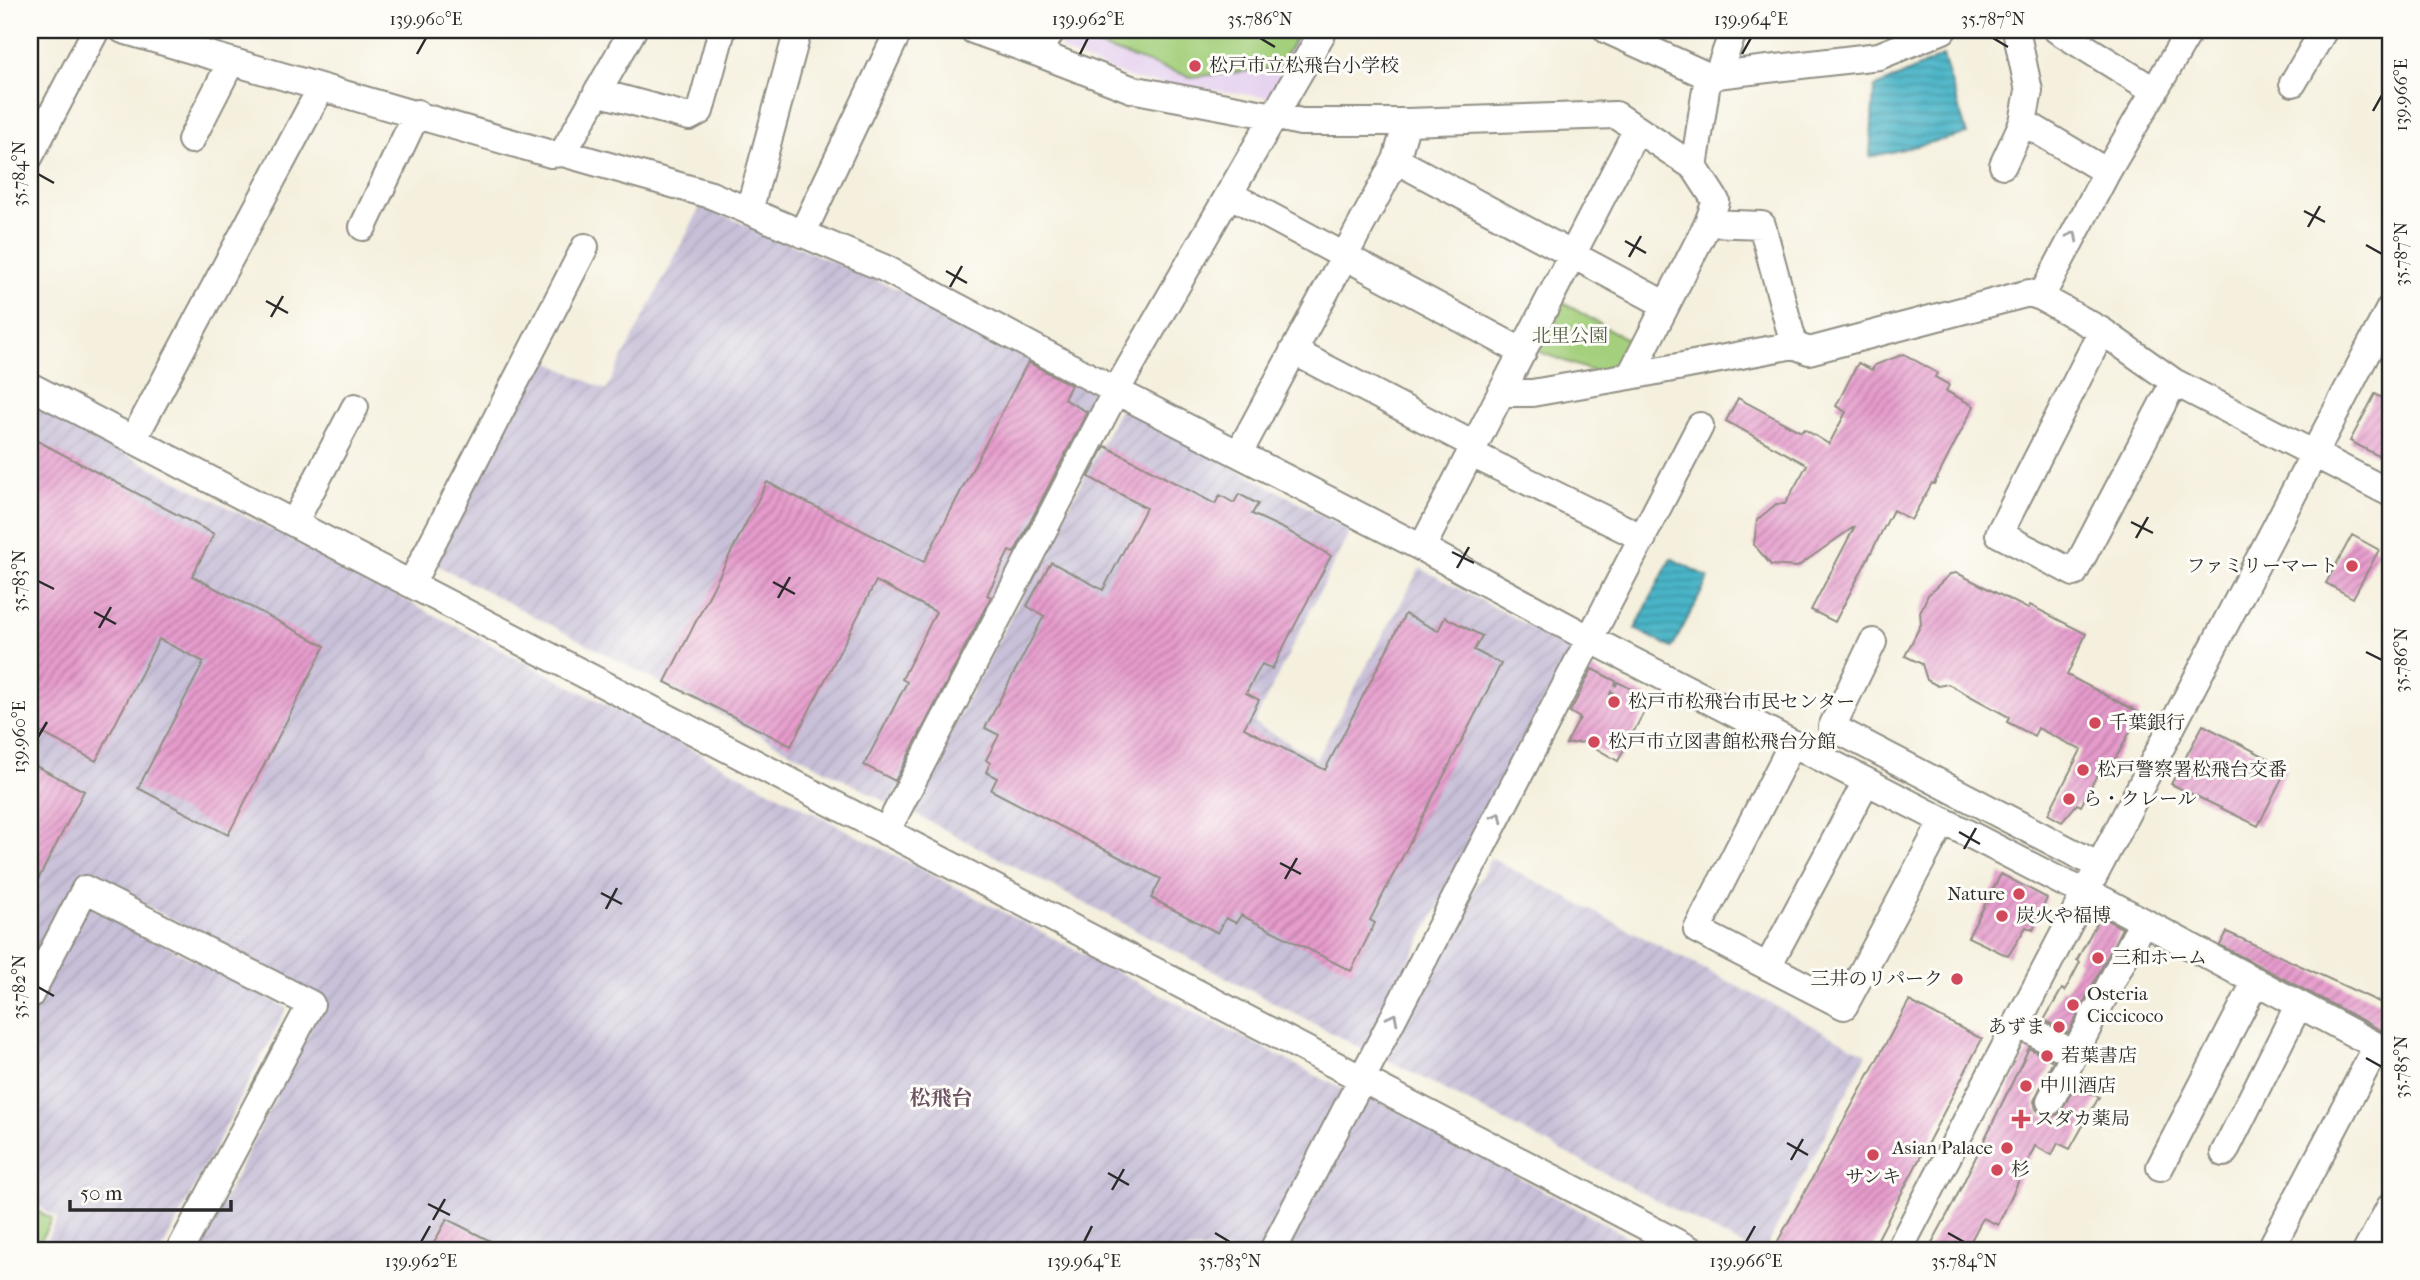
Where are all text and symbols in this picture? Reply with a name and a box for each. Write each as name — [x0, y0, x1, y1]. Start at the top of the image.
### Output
text: 139.960°E — [389, 9, 463, 30]
text: 139.962°E — [1052, 9, 1124, 30]
text: 35.786°N — [1227, 9, 1293, 30]
text: 139.964°E — [1714, 9, 1788, 30]
text: 35.787°N — [1961, 9, 2025, 30]
place label: 松戸市立松飛台小学校 — [1209, 55, 1399, 77]
marker: 松戸市立松飛台小学校 — [1187, 58, 1203, 74]
text: 139.966°E — [2391, 59, 2412, 131]
text: 35.784°N — [9, 141, 30, 207]
text: 35.787°N — [2391, 222, 2412, 286]
one-way arrow — [2065, 231, 2078, 244]
park label: 北里公園 — [1532, 325, 1608, 347]
text: 35.783°N — [9, 549, 30, 612]
place label: ファミリーマート — [2186, 555, 2338, 577]
marker: ファミリーマート — [2344, 558, 2360, 574]
text: 35.786°N — [2391, 627, 2412, 693]
place label: 松戸市松飛台市民センター — [1628, 691, 1855, 713]
marker: 松戸市松飛台市民センター — [1606, 694, 1622, 710]
text: 139.960°E — [9, 700, 30, 774]
place label: 千葉銀行 — [2109, 712, 2185, 734]
marker: 千葉銀行 — [2087, 715, 2103, 731]
place label: 松戸市立図書館松飛台分館 — [1608, 731, 1836, 753]
marker: 松戸市立図書館松飛台分館 — [1586, 734, 1602, 750]
place label: 松戸警察署松飛台交番 — [2097, 759, 2287, 781]
marker: 松戸警察署松飛台交番 — [2075, 762, 2091, 778]
place label: ら・クレール — [2083, 788, 2197, 810]
marker: ら・クレール — [2061, 791, 2077, 807]
one-way arrow — [1490, 811, 1503, 824]
place label: Nature — [1947, 883, 2005, 905]
marker: Nature — [2011, 886, 2027, 902]
place label: 炭火や福博 — [2016, 905, 2111, 927]
marker: 炭火や福博 — [1994, 908, 2010, 924]
place label: 三和ホーム — [2112, 947, 2207, 969]
marker: 三和ホーム — [2090, 950, 2106, 966]
text: 35.782°N — [9, 954, 30, 1019]
place label: 三井のリパーク — [1811, 968, 1943, 990]
marker: 三井のリパーク — [1949, 971, 1965, 987]
place label: Osteria Ciccicoco — [2087, 983, 2164, 1027]
marker: Osteria Ciccicoco — [2065, 997, 2081, 1013]
one-way arrow — [1385, 1013, 1398, 1025]
place label: あずま — [1988, 1016, 2045, 1038]
marker: あずま — [2051, 1019, 2067, 1035]
text: 35.785°N — [2391, 1035, 2412, 1099]
place label: 若葉書店 — [2061, 1045, 2137, 1067]
marker: 若葉書店 — [2039, 1048, 2055, 1064]
place label: 中川酒店 — [2040, 1075, 2116, 1097]
marker: 中川酒店 — [2018, 1078, 2034, 1094]
district label: 松飛台 — [910, 1086, 973, 1110]
place label: スダカ薬局 — [2035, 1108, 2130, 1130]
marker: スダカ薬局 — [2013, 1111, 2029, 1127]
place label: Asian Palace — [1891, 1137, 1993, 1159]
marker: Asian Palace — [1999, 1140, 2015, 1156]
marker: サンキ — [1865, 1147, 1881, 1163]
place label: 杉 — [2011, 1159, 2030, 1181]
marker: 杉 — [1989, 1162, 2005, 1178]
place label: サンキ — [1845, 1166, 1901, 1188]
scale bar — [70, 1168, 231, 1212]
text: 50 m — [80, 1181, 123, 1205]
text: 139.962°E — [385, 1251, 457, 1272]
text: 139.964°E — [1047, 1251, 1121, 1272]
text: 35.783°N — [1199, 1251, 1262, 1272]
text: 139.966°E — [1710, 1251, 1782, 1272]
text: 35.784°N — [1931, 1251, 1997, 1272]

